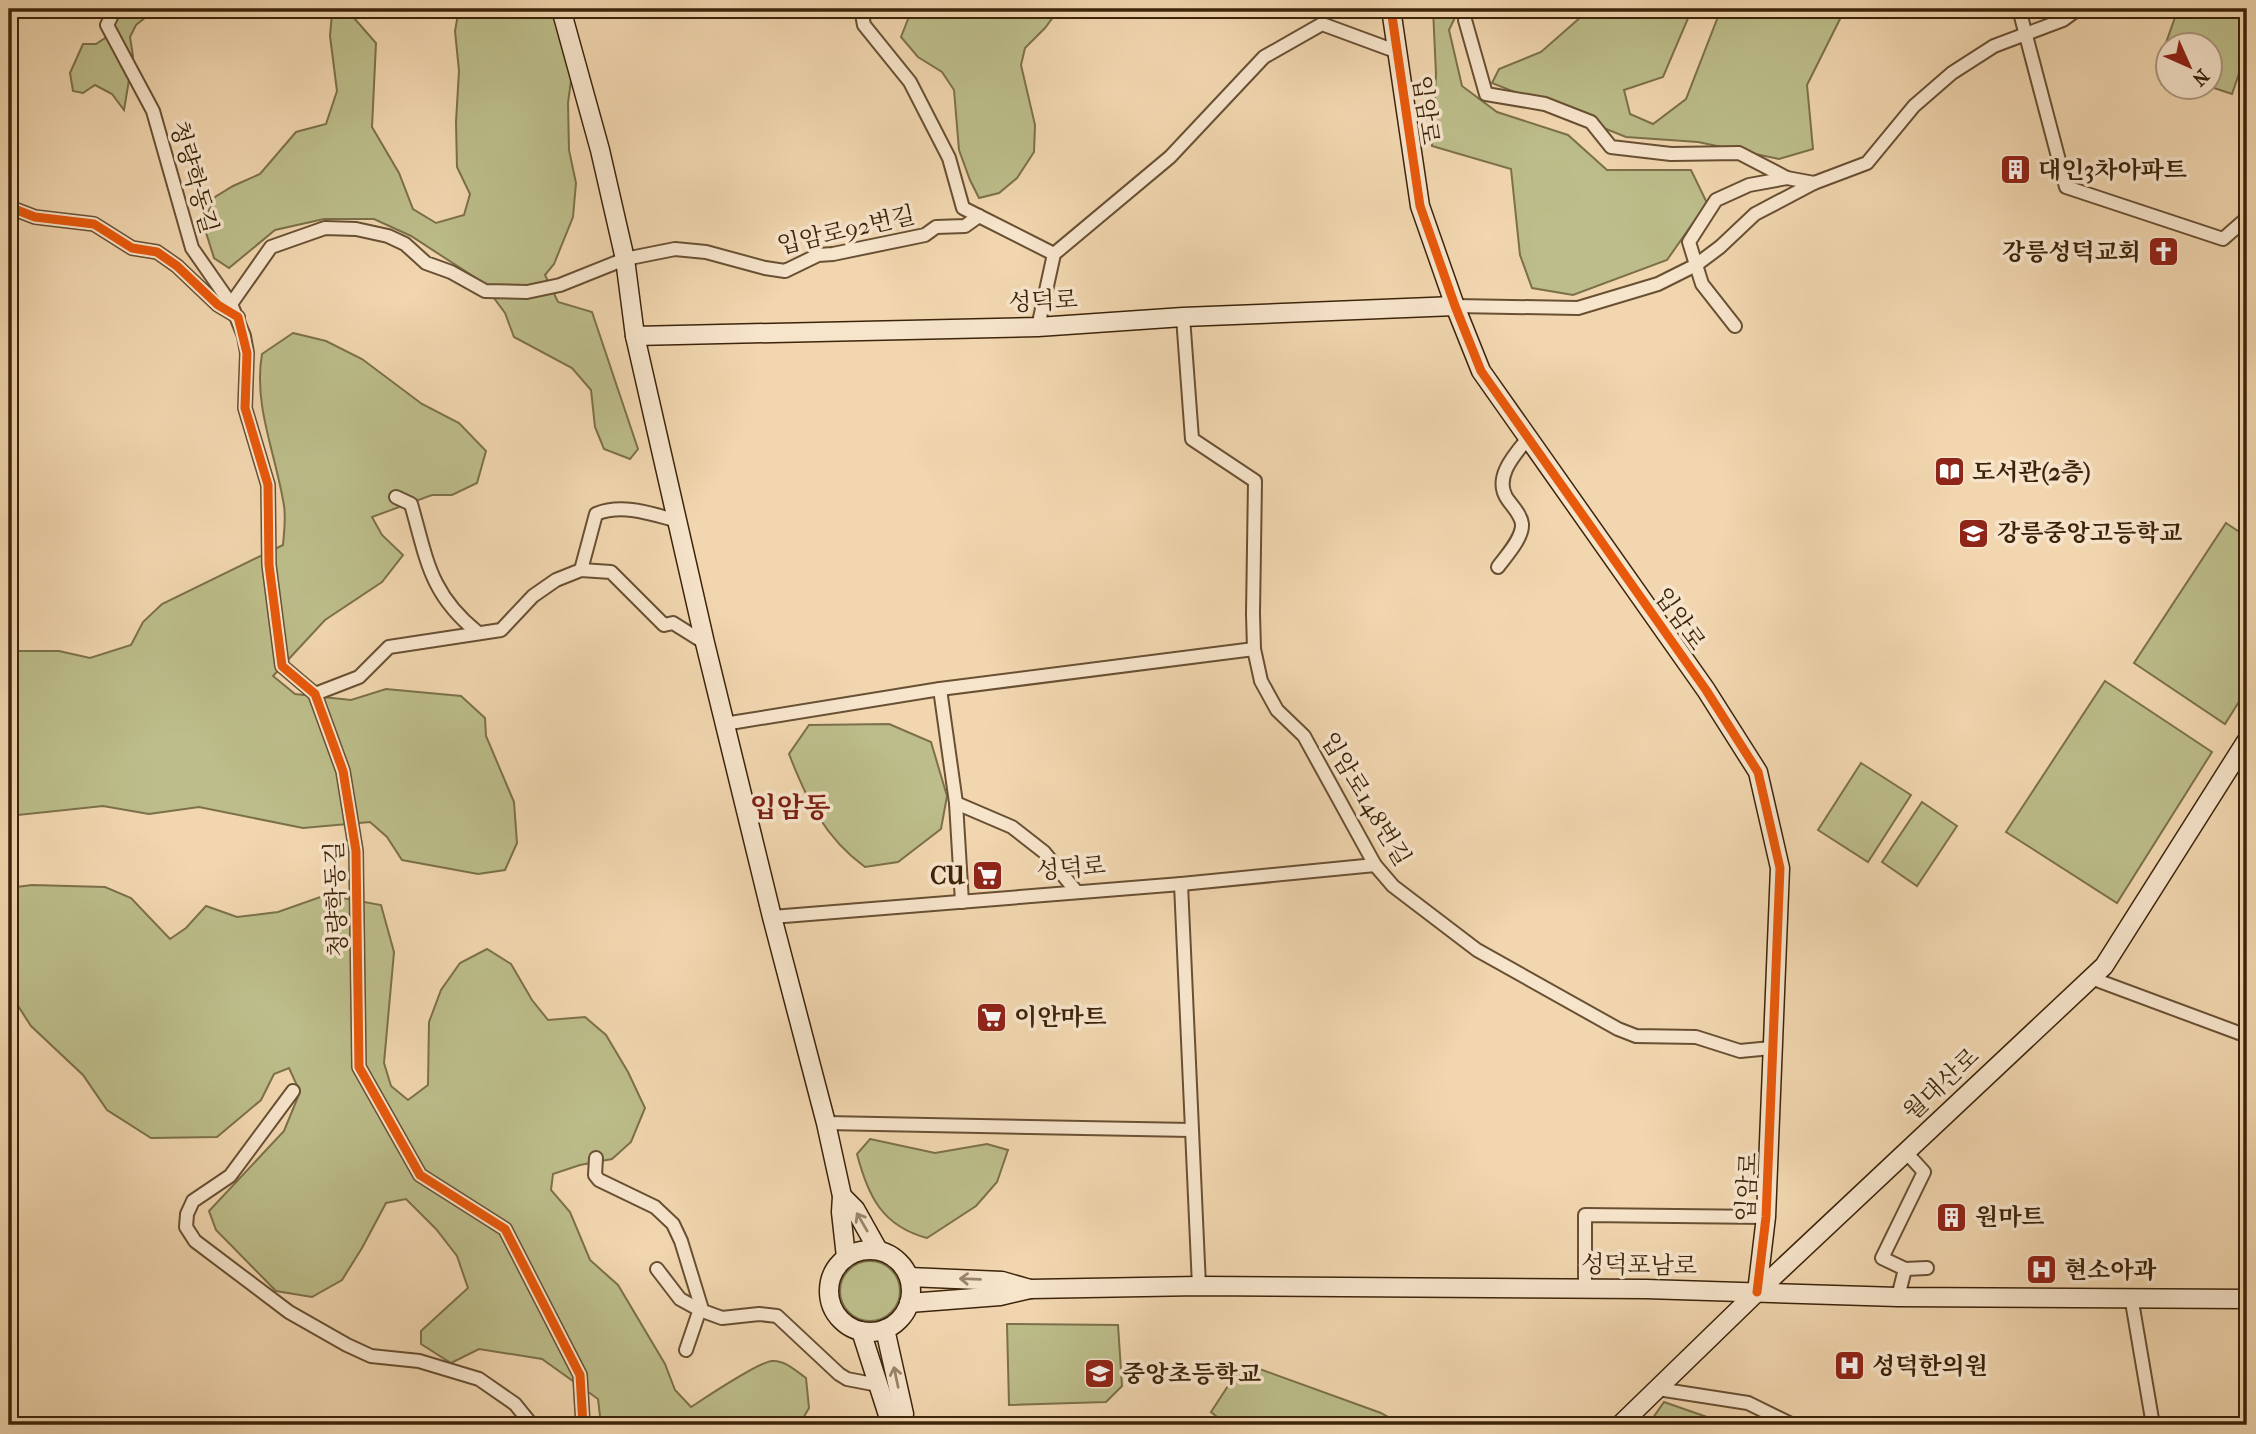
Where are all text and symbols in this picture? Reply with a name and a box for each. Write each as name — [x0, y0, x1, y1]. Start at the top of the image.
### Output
north arrow — [2154, 32, 2224, 102]
text: N — [2187, 64, 2213, 91]
street label: 입암로 — [1407, 74, 1445, 146]
street label: 청량학동길 — [165, 117, 223, 237]
building icon: 대인3차아파트 — [1998, 153, 2032, 187]
place label: 대인3차아파트 — [2038, 156, 2187, 184]
street label: 입암로92번길 — [774, 201, 918, 259]
church icon: 강릉성덕교회 — [2147, 235, 2181, 269]
place label: 강릉성덕교회 — [2002, 238, 2141, 266]
street label: 성덕로 — [1008, 285, 1078, 317]
library icon: 도서관(2층) — [1932, 455, 1966, 489]
place label: 도서관(2층) — [1972, 458, 2090, 486]
school or university icon: 강릉중앙고등학교 — [1957, 516, 1991, 550]
place label: 강릉중앙고등학교 — [1997, 519, 2182, 547]
street label: 입암로 — [1649, 582, 1711, 656]
street label: 입암로148번길 — [1315, 727, 1417, 871]
district label: 입암동 — [749, 791, 831, 824]
street label: 청량학동길 — [320, 841, 352, 957]
street label: 성덕로 — [1035, 851, 1107, 885]
supermarket icon: CU — [971, 859, 1005, 893]
place label: CU — [930, 862, 965, 890]
supermarket icon: 이안마트 — [974, 1000, 1008, 1034]
place label: 이안마트 — [1014, 1003, 1107, 1031]
street label: 월대산로 — [1898, 1042, 1984, 1126]
street label: 입암로 — [1731, 1152, 1763, 1222]
building icon: 원마트 — [1935, 1200, 1969, 1234]
place label: 원마트 — [1975, 1203, 2045, 1231]
one-way arrow — [855, 1212, 869, 1232]
street label: 성덕포남로 — [1581, 1250, 1697, 1280]
hospital icon: 현소아과 — [2024, 1253, 2058, 1287]
place label: 현소아과 — [2064, 1256, 2157, 1284]
one-way arrow — [959, 1273, 982, 1286]
hospital icon: 성덕한의원 — [1832, 1349, 1866, 1383]
place label: 성덕한의원 — [1872, 1352, 1988, 1380]
school or university icon: 중앙초등학교 — [1082, 1357, 1116, 1391]
place label: 중앙초등학교 — [1122, 1360, 1261, 1388]
one-way arrow — [889, 1366, 902, 1389]

